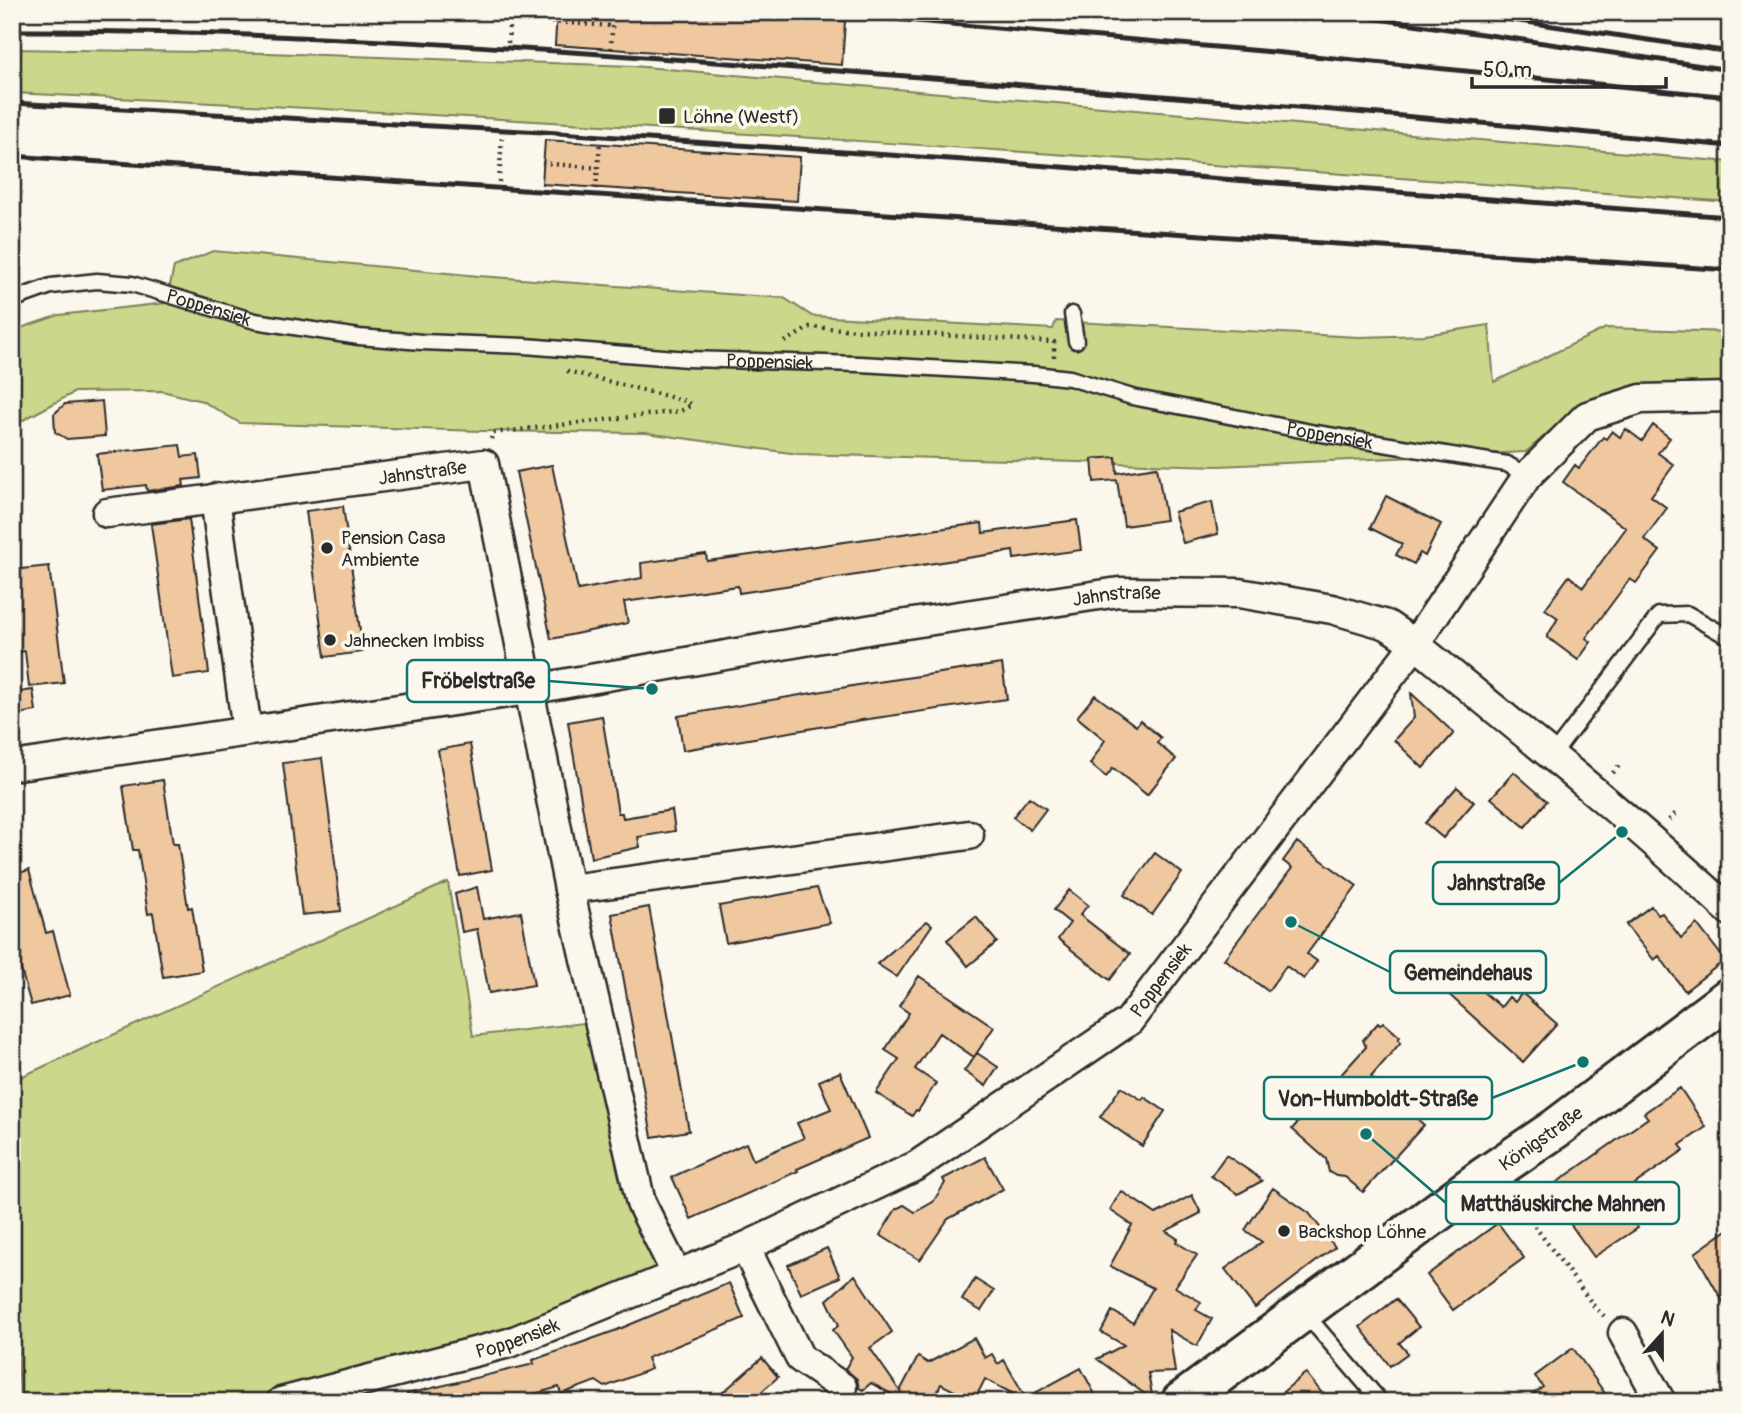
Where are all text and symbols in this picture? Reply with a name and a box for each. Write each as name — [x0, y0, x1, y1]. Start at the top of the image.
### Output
scale bar — [1472, 46, 1667, 90]
text: 50 m — [1483, 57, 1532, 84]
place label: Löhne (Westf) — [683, 105, 799, 129]
marker: Löhne (Westf) — [657, 106, 677, 126]
street label: Poppensiek — [163, 284, 254, 332]
street label: Poppensiek — [726, 349, 814, 376]
street label: Poppensiek — [1284, 416, 1375, 455]
street label: Jahnstraße — [377, 455, 469, 491]
place label: Pension Casa Ambiente — [341, 526, 446, 572]
marker: Pension Casa Ambiente — [319, 540, 335, 556]
street label: Jahnstraße — [1071, 581, 1161, 612]
place label: Jahnecken Imbiss — [344, 629, 485, 653]
marker: Jahnecken Imbiss — [322, 632, 338, 648]
callout: Fröbelstraße — [407, 660, 549, 702]
text: Fröbelstraße — [421, 668, 536, 695]
callout: Jahnstraße — [1433, 862, 1559, 904]
text: Jahnstraße — [1447, 870, 1546, 897]
street label: Poppensiek — [1125, 938, 1197, 1022]
callout: Gemeindehaus — [1390, 951, 1546, 993]
text: Gemeindehaus — [1404, 960, 1533, 987]
callout: Von-Humboldt-Straße — [1264, 1077, 1492, 1119]
text: Von-Humboldt-Straße — [1278, 1086, 1479, 1113]
street label: Königstraße — [1495, 1101, 1588, 1177]
callout: Matthäuskirche Mahnen — [1446, 1182, 1679, 1224]
text: Matthäuskirche Mahnen — [1461, 1191, 1666, 1218]
place label: Backshop Löhne — [1298, 1220, 1427, 1244]
marker: Backshop Löhne — [1276, 1223, 1292, 1239]
north arrow — [1626, 1298, 1696, 1368]
text: N — [1657, 1306, 1678, 1333]
street label: Poppensiek — [473, 1313, 563, 1364]

